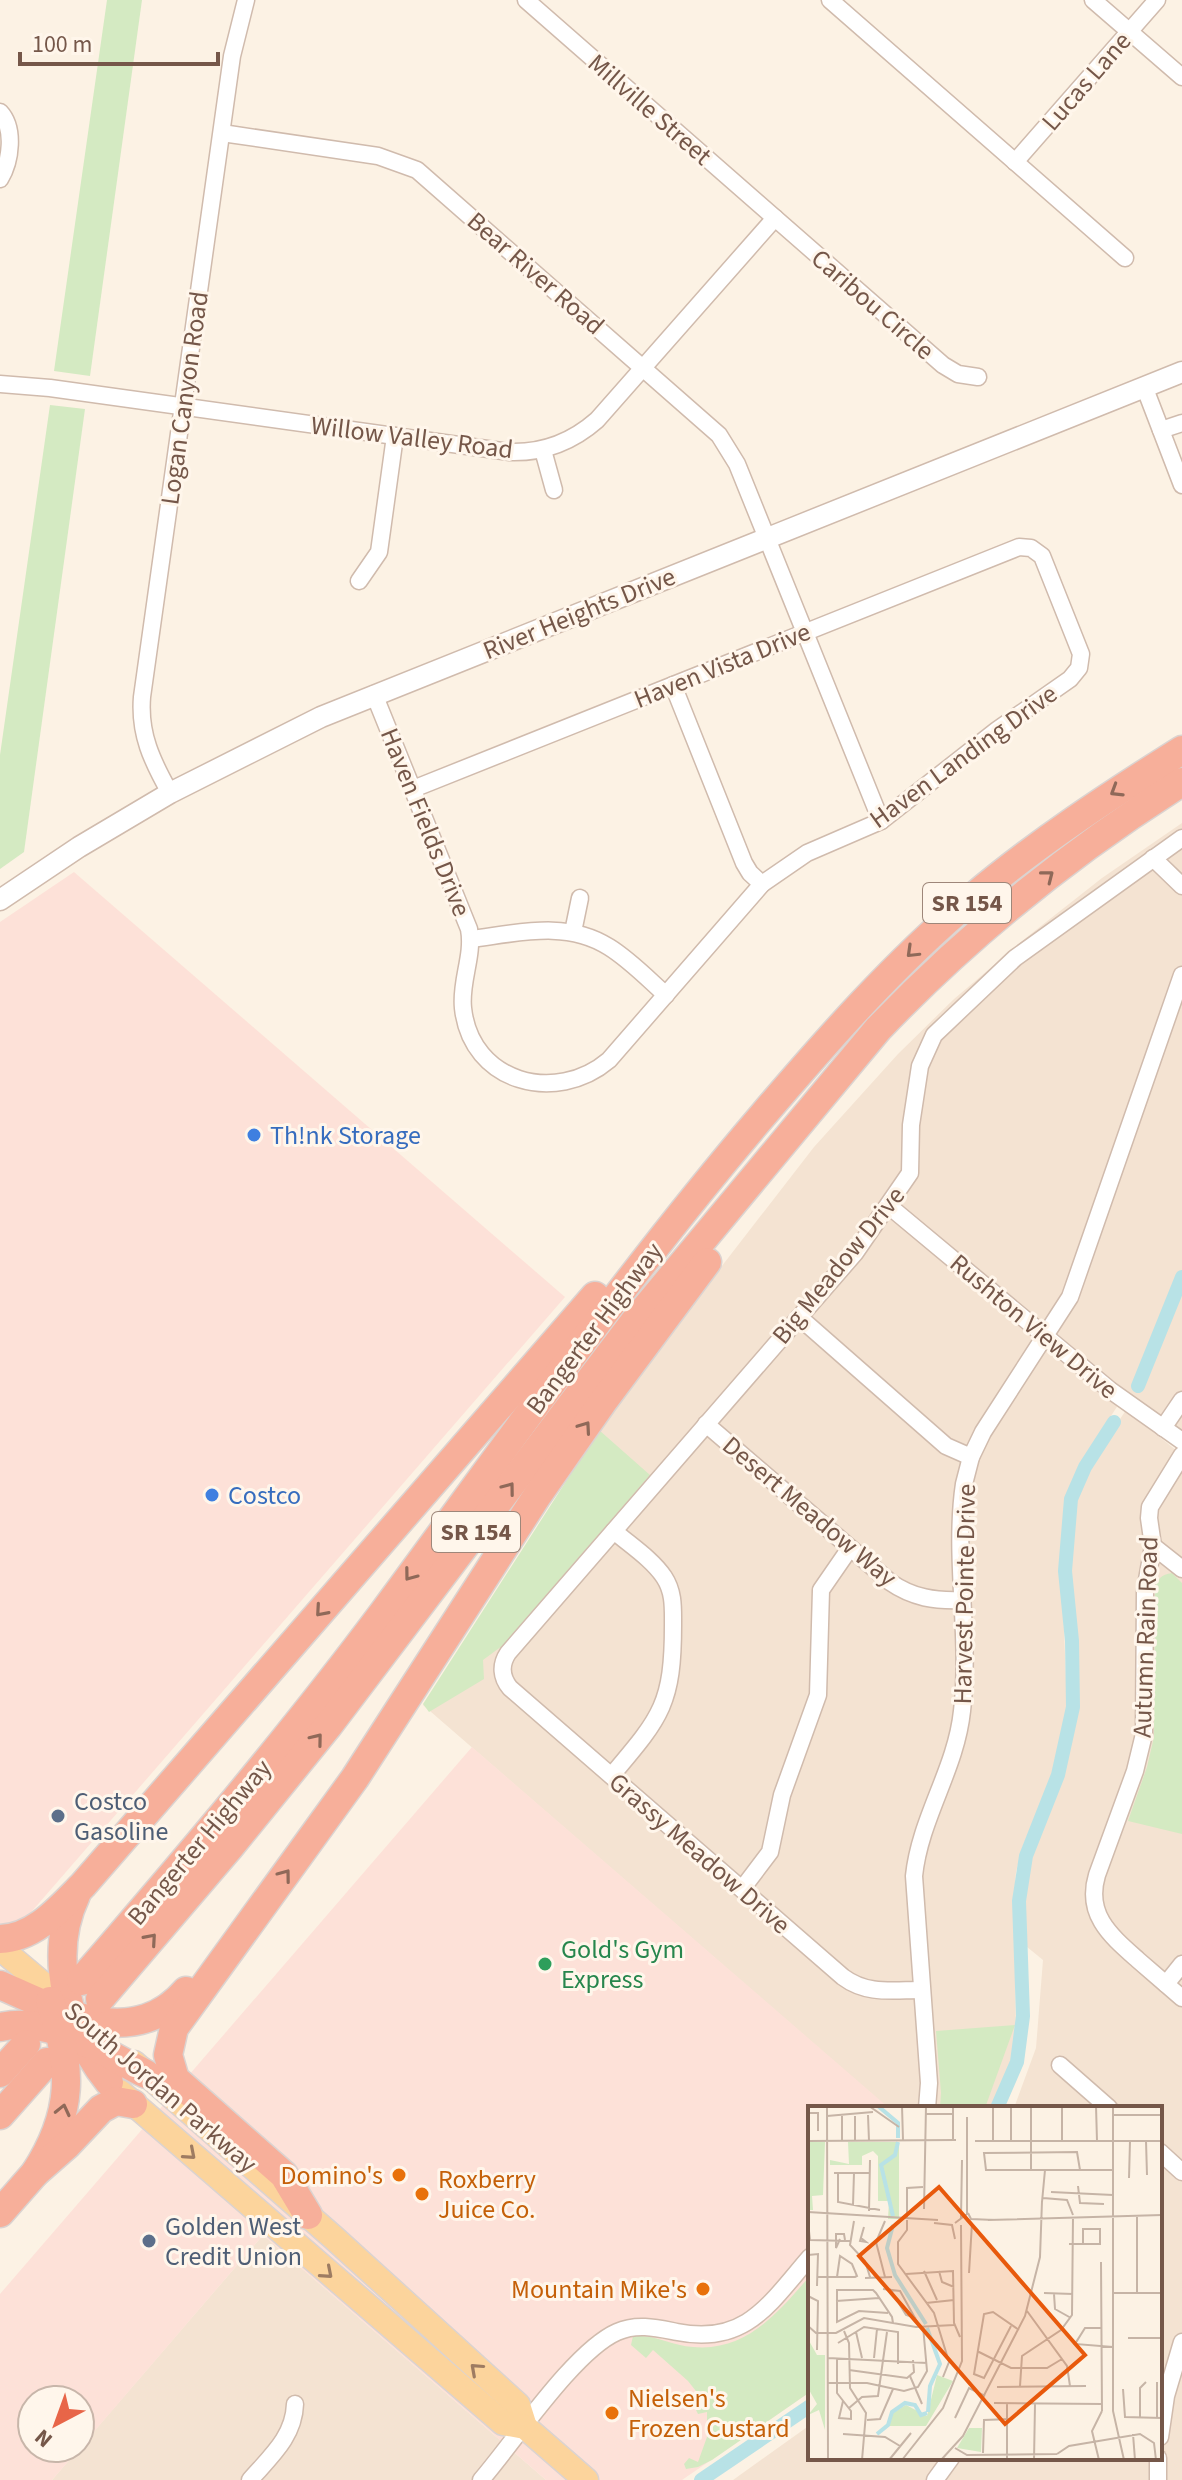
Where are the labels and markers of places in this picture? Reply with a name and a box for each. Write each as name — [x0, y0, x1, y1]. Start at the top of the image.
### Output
place label: Th!nk Storage — [270, 1117, 421, 1154]
marker: Th!nk Storage — [245, 1126, 263, 1144]
place label: Costco — [228, 1477, 301, 1514]
marker: Costco — [203, 1486, 221, 1504]
place label: Costco Gasoline — [74, 1783, 168, 1850]
marker: Costco Gasoline — [49, 1807, 67, 1825]
place label: Gold's Gym Express — [561, 1931, 684, 1998]
marker: Gold's Gym Express — [536, 1955, 554, 1973]
place label: Domino's — [281, 2157, 383, 2194]
place label: Roxberry Juice Co. — [438, 2161, 536, 2228]
marker: Domino's — [390, 2166, 408, 2184]
marker: Roxberry Juice Co. — [413, 2185, 431, 2203]
place label: Golden West Credit Union — [165, 2208, 302, 2275]
marker: Golden West Credit Union — [140, 2232, 158, 2250]
place label: Mountain Mike's — [511, 2271, 687, 2308]
marker: Mountain Mike's — [694, 2280, 712, 2298]
place label: Nielsen's Frozen Custard — [628, 2380, 790, 2447]
marker: Nielsen's Frozen Custard — [603, 2404, 621, 2422]

